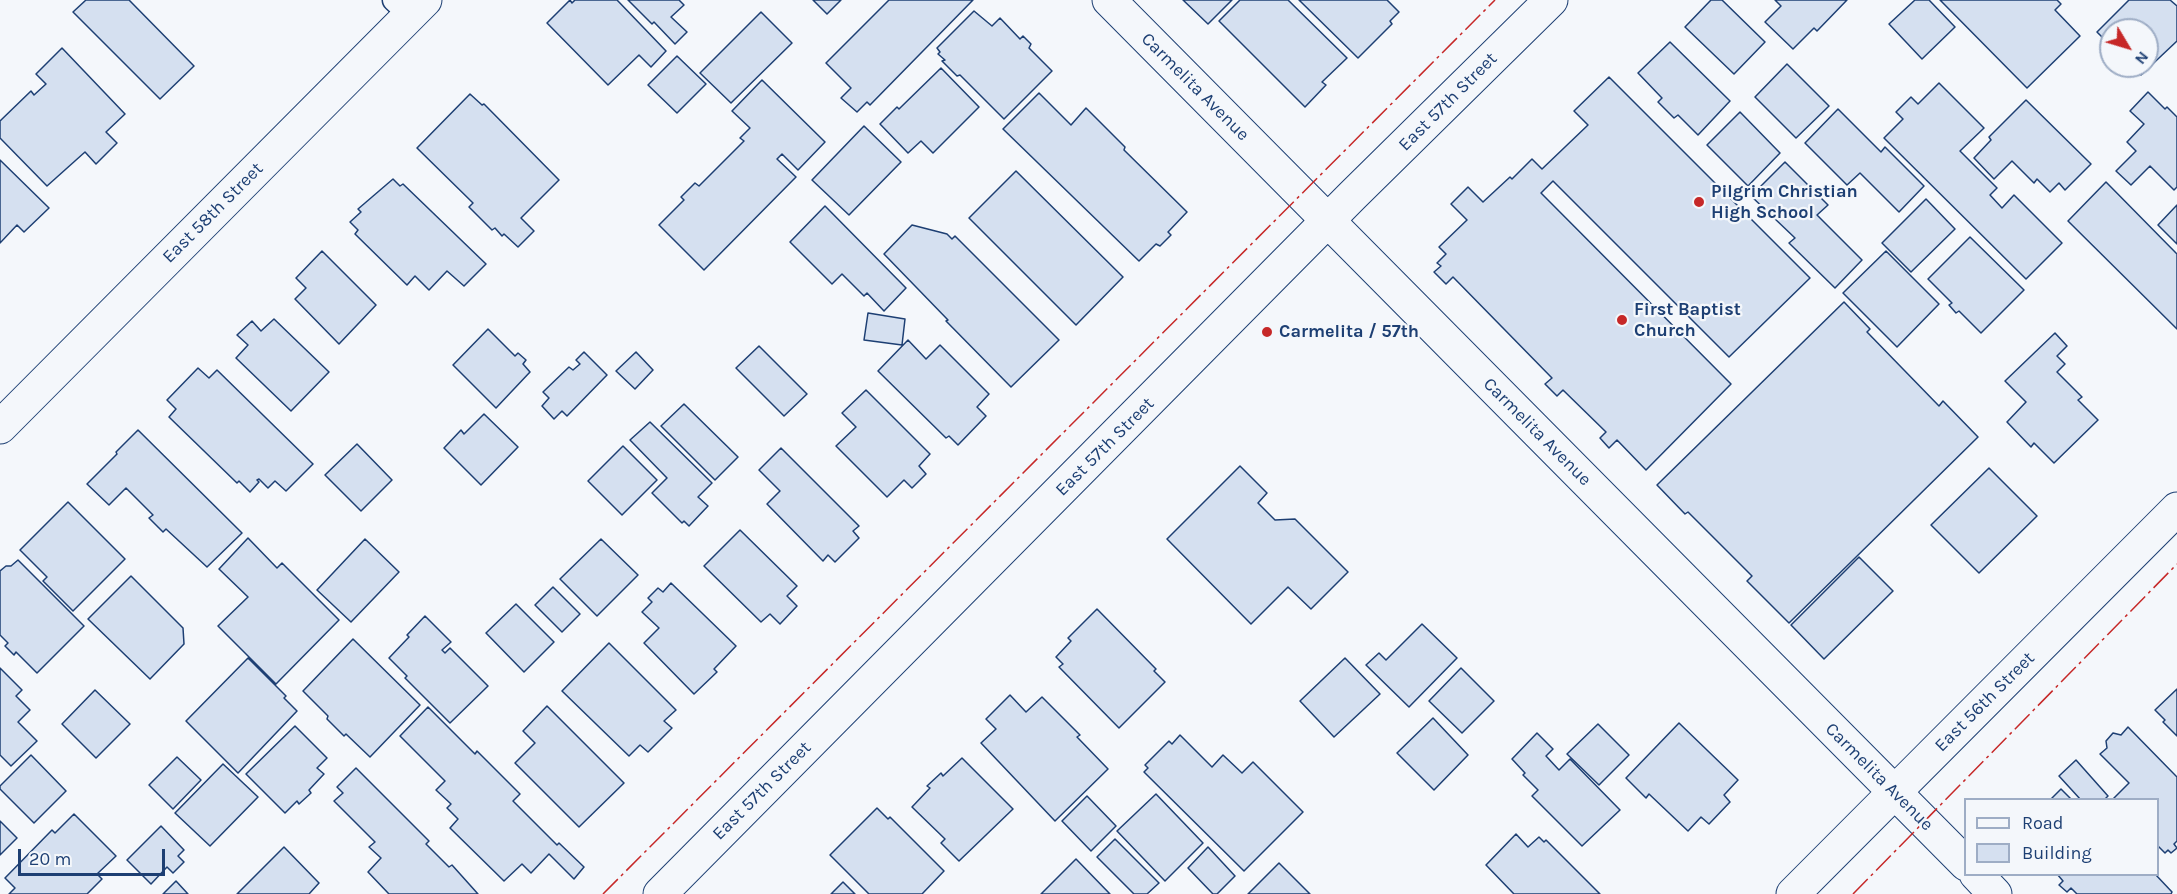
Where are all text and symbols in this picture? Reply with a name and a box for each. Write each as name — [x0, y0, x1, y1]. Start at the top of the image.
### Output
north arrow — [2099, 18, 2159, 78]
street label: Carmelita Avenue — [1136, 28, 1254, 146]
street label: East 57th Street — [1394, 48, 1502, 156]
text: N — [2131, 48, 2153, 69]
street label: East 58th Street — [158, 158, 268, 268]
place label: Pilgrim Christian High School — [1711, 181, 1858, 224]
marker: Pilgrim Christian High School — [1692, 195, 1706, 209]
place label: First Baptist Church — [1634, 299, 1741, 342]
marker: First Baptist Church — [1615, 313, 1629, 327]
place label: Carmelita / 57th — [1279, 321, 1419, 343]
marker: Carmelita / 57th — [1260, 325, 1274, 339]
street label: Carmelita Avenue — [1478, 373, 1596, 491]
street label: East 57th Street — [1051, 393, 1159, 501]
street label: East 56th Street — [1931, 648, 2039, 756]
street label: Carmelita Avenue — [1820, 718, 1938, 836]
street label: East 57th Street — [708, 737, 816, 845]
legend — [1964, 798, 2159, 876]
text: Road — [2022, 812, 2063, 834]
scale bar — [21, 837, 168, 875]
text: Building — [2022, 842, 2092, 864]
text: 20 m — [29, 848, 71, 870]

